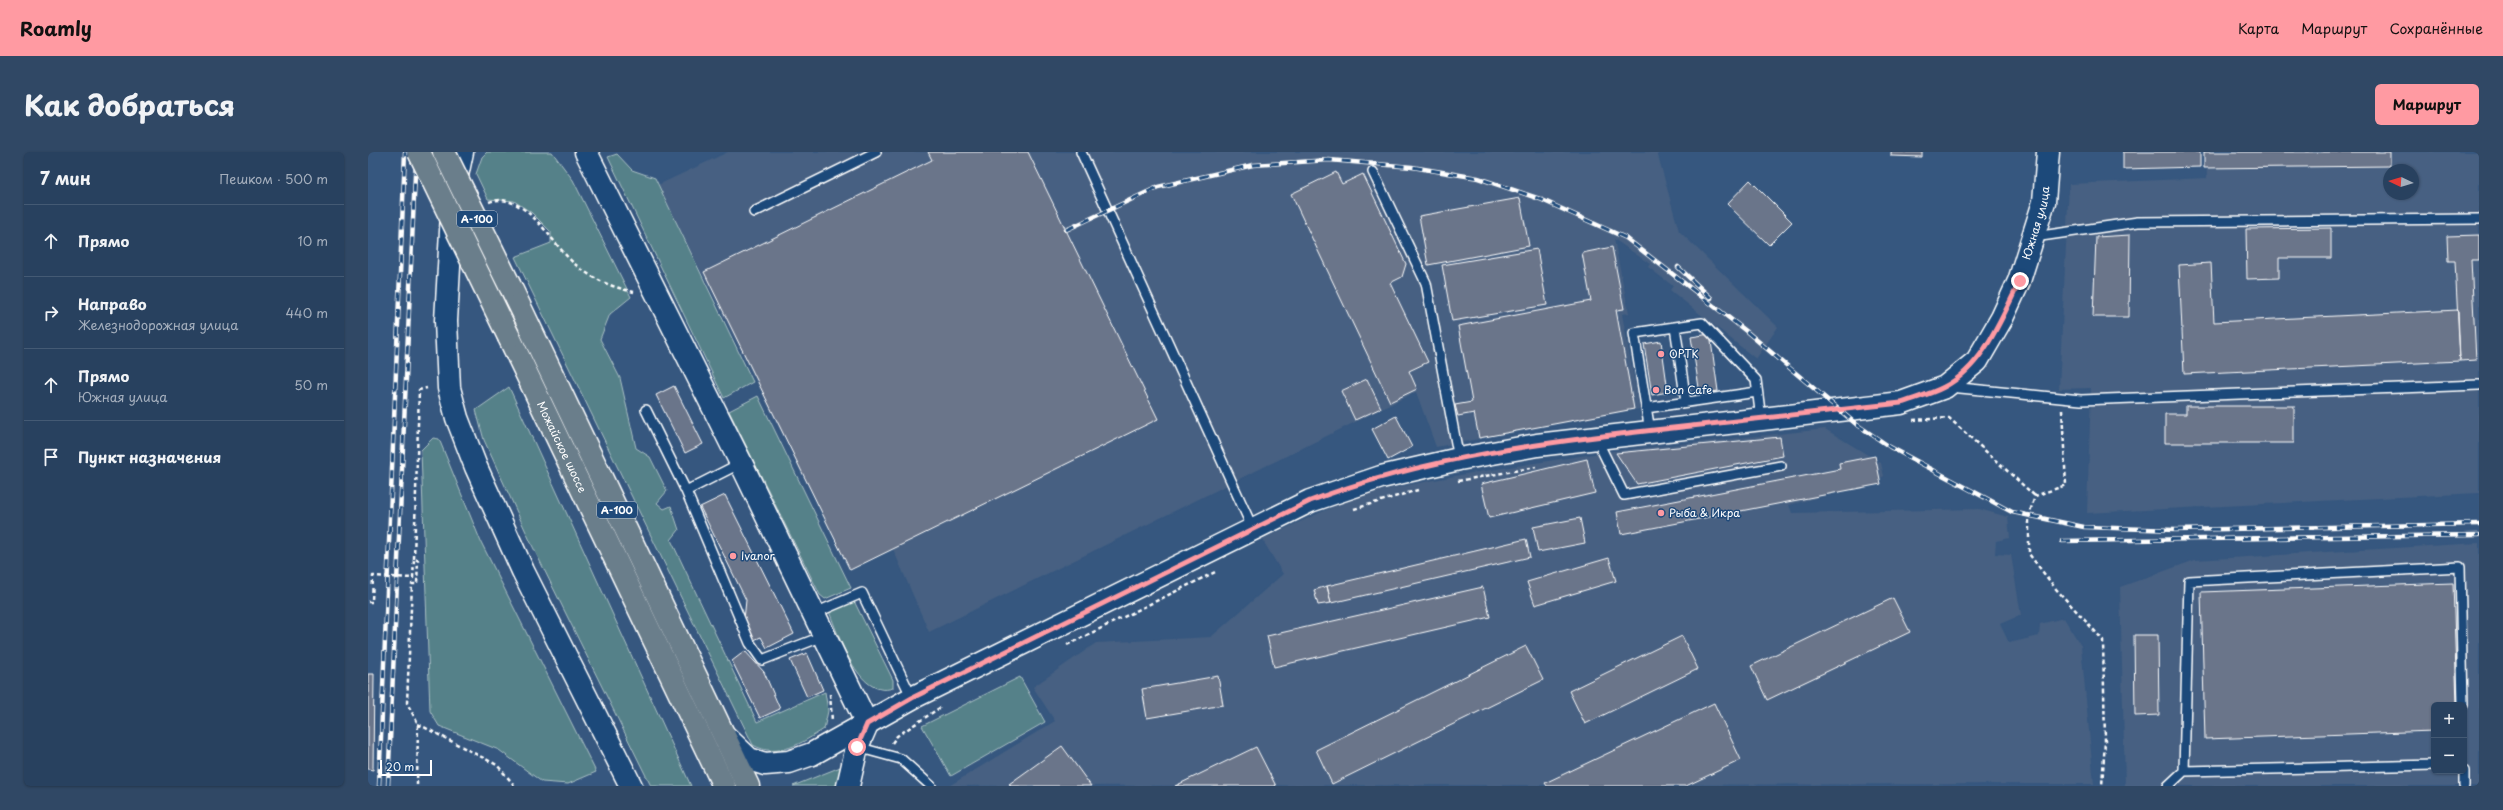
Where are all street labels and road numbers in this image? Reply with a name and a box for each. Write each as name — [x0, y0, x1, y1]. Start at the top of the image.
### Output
street label: Южная улица — [2017, 186, 2053, 262]
road number: А-100 — [457, 211, 497, 227]
street label: Можайское шоссе — [533, 398, 591, 496]
road number: А-100 — [597, 502, 637, 518]

